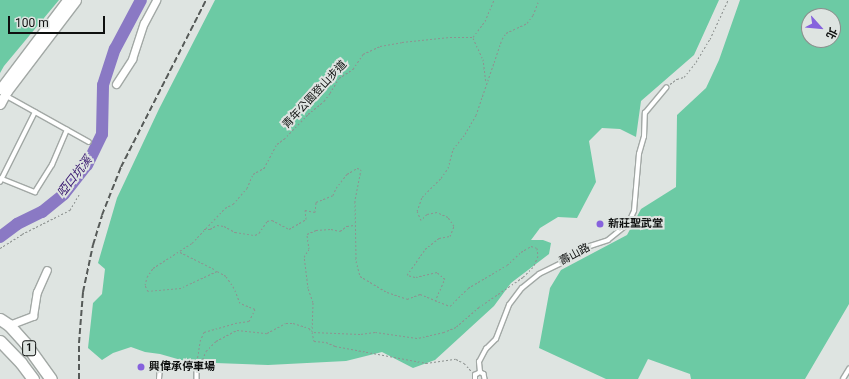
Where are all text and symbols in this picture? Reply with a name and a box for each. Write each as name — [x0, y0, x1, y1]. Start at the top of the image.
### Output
scale bar — [10, 8, 107, 34]
north arrow — [801, 8, 841, 48]
text: 100 m — [15, 16, 49, 30]
text: 北 — [823, 25, 840, 41]
street label: 青年公園登山步道 — [280, 58, 350, 132]
water label: 啞口坑溪 — [55, 154, 95, 200]
place label: 新莊聖武堂 — [608, 217, 663, 231]
marker: 新莊聖武堂 — [595, 219, 605, 229]
street label: 壽山路 — [557, 241, 593, 269]
road number: 1 — [22, 340, 36, 356]
place label: 興偉承停車場 — [149, 360, 215, 374]
marker: 興偉承停車場 — [136, 362, 146, 372]

